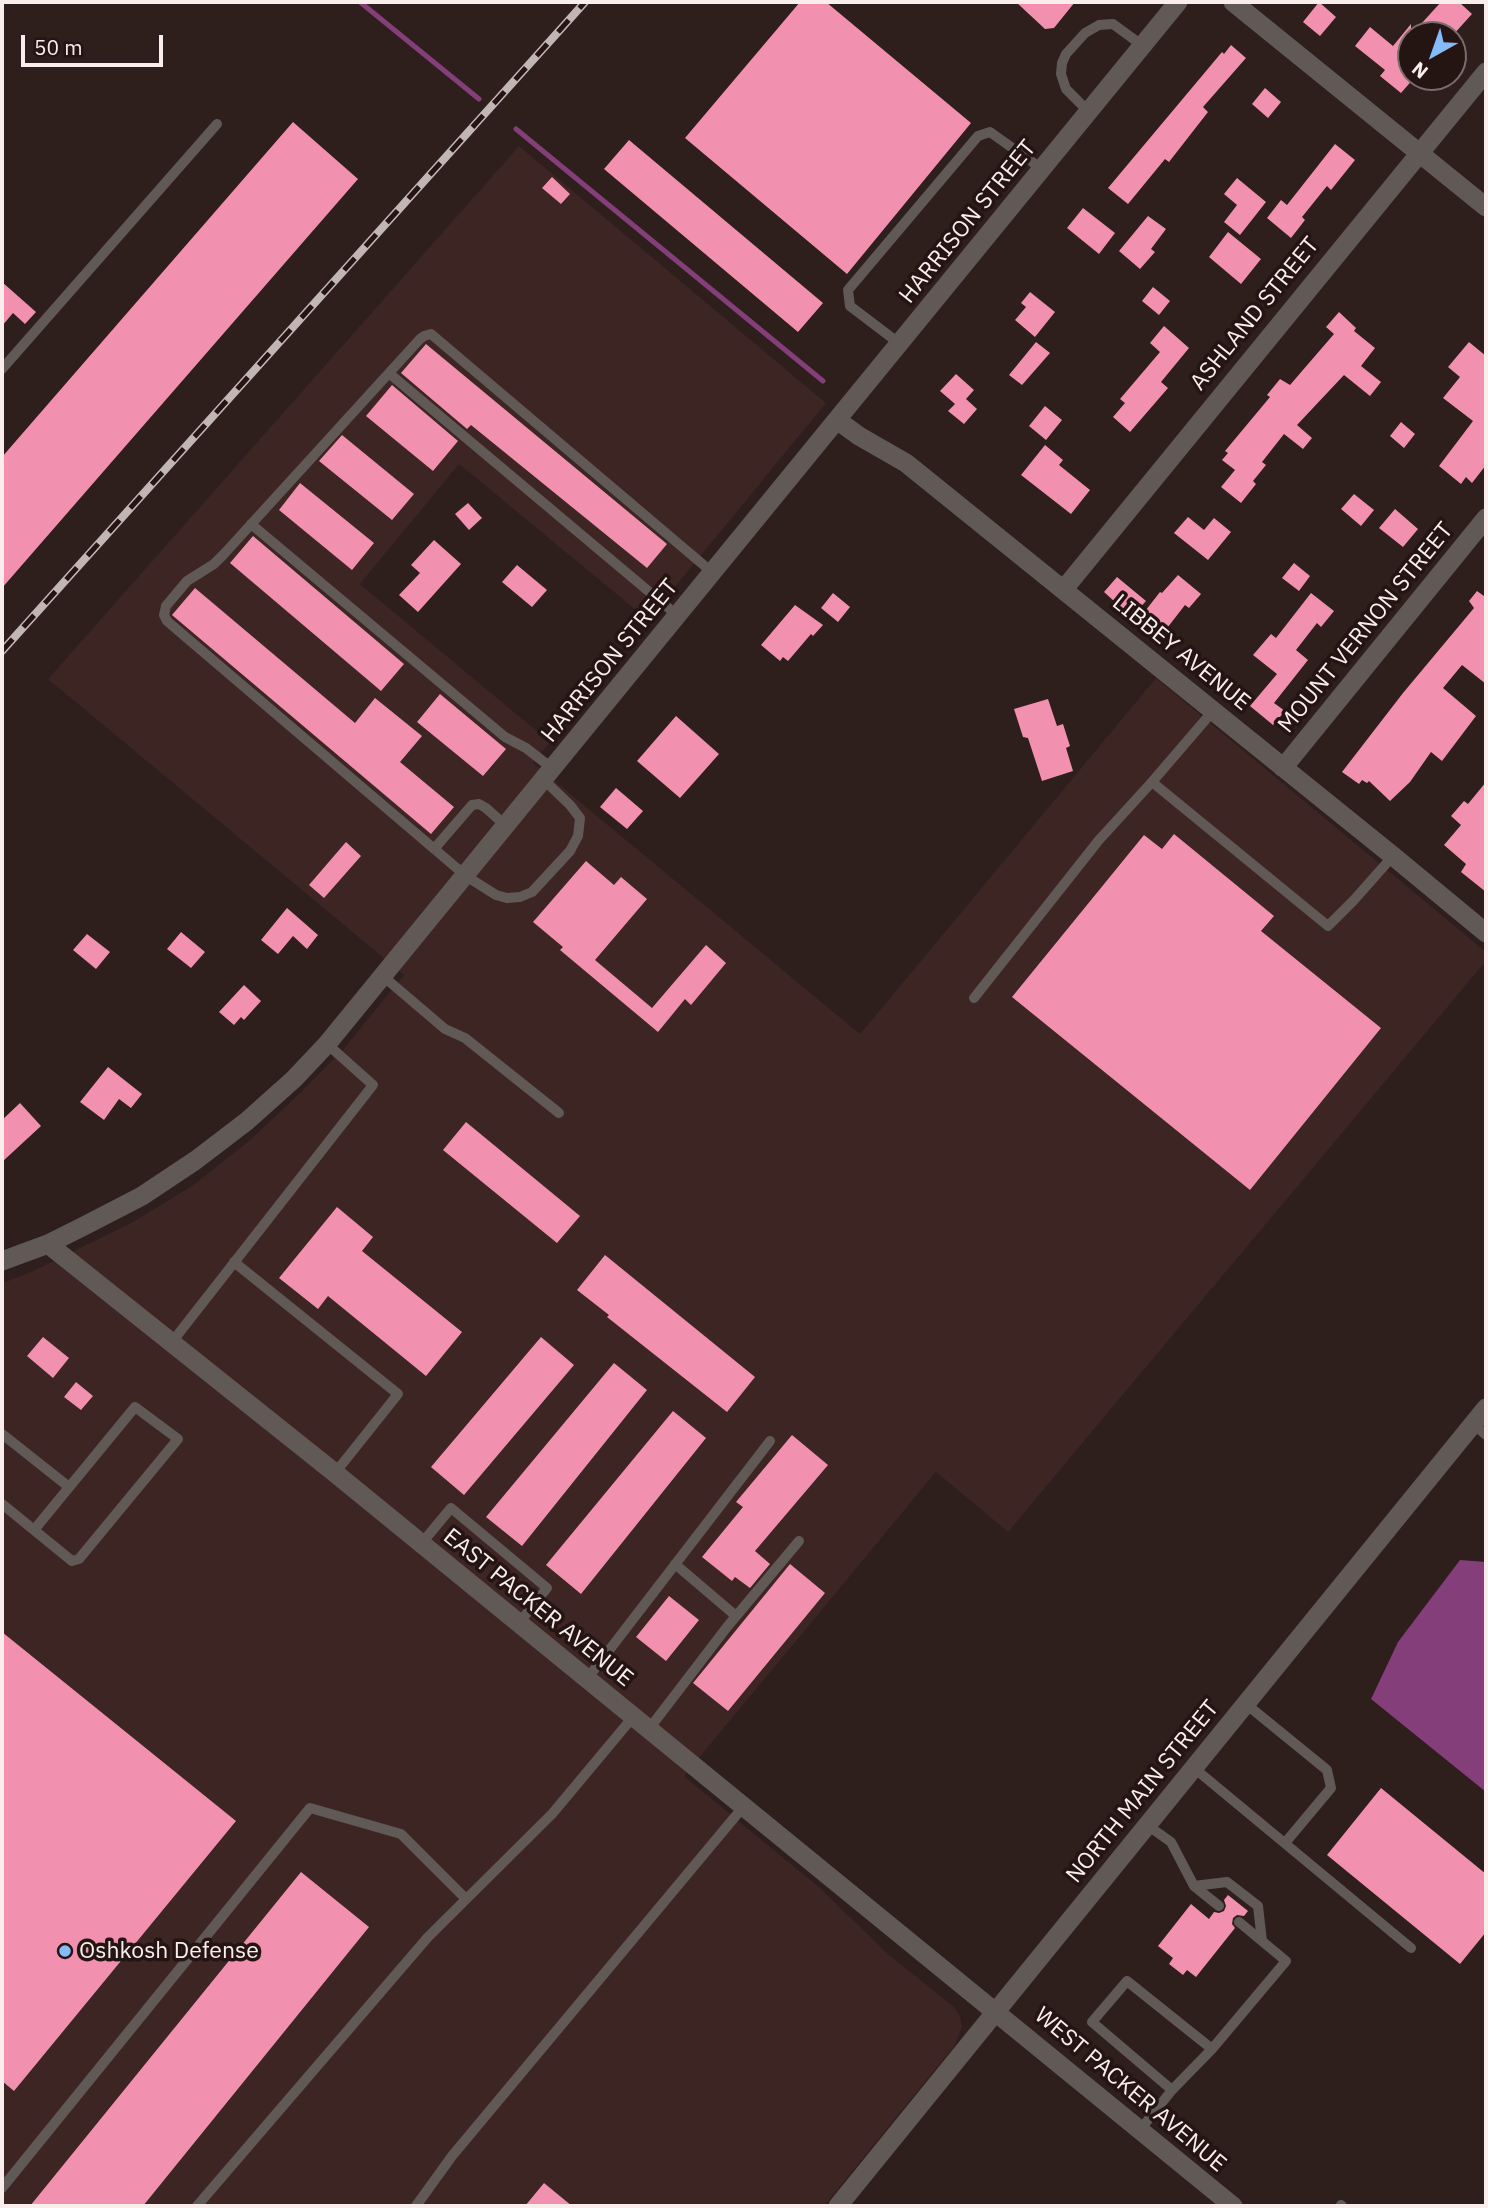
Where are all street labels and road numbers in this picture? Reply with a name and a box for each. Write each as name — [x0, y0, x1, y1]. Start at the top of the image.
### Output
street label: HARRISON STREET — [894, 135, 1042, 309]
street label: ASHLAND STREET — [1185, 232, 1325, 396]
street label: MOUNT VERNON STREET — [1273, 517, 1459, 739]
street label: HARRISON STREET — [536, 574, 684, 748]
street label: LIBBEY AVENUE — [1107, 589, 1255, 717]
street label: EAST PACKER AVENUE — [438, 1523, 638, 1693]
street label: NORTH MAIN STREET — [1061, 1695, 1225, 1889]
street label: WEST PACKER AVENUE — [1029, 2002, 1231, 2178]

